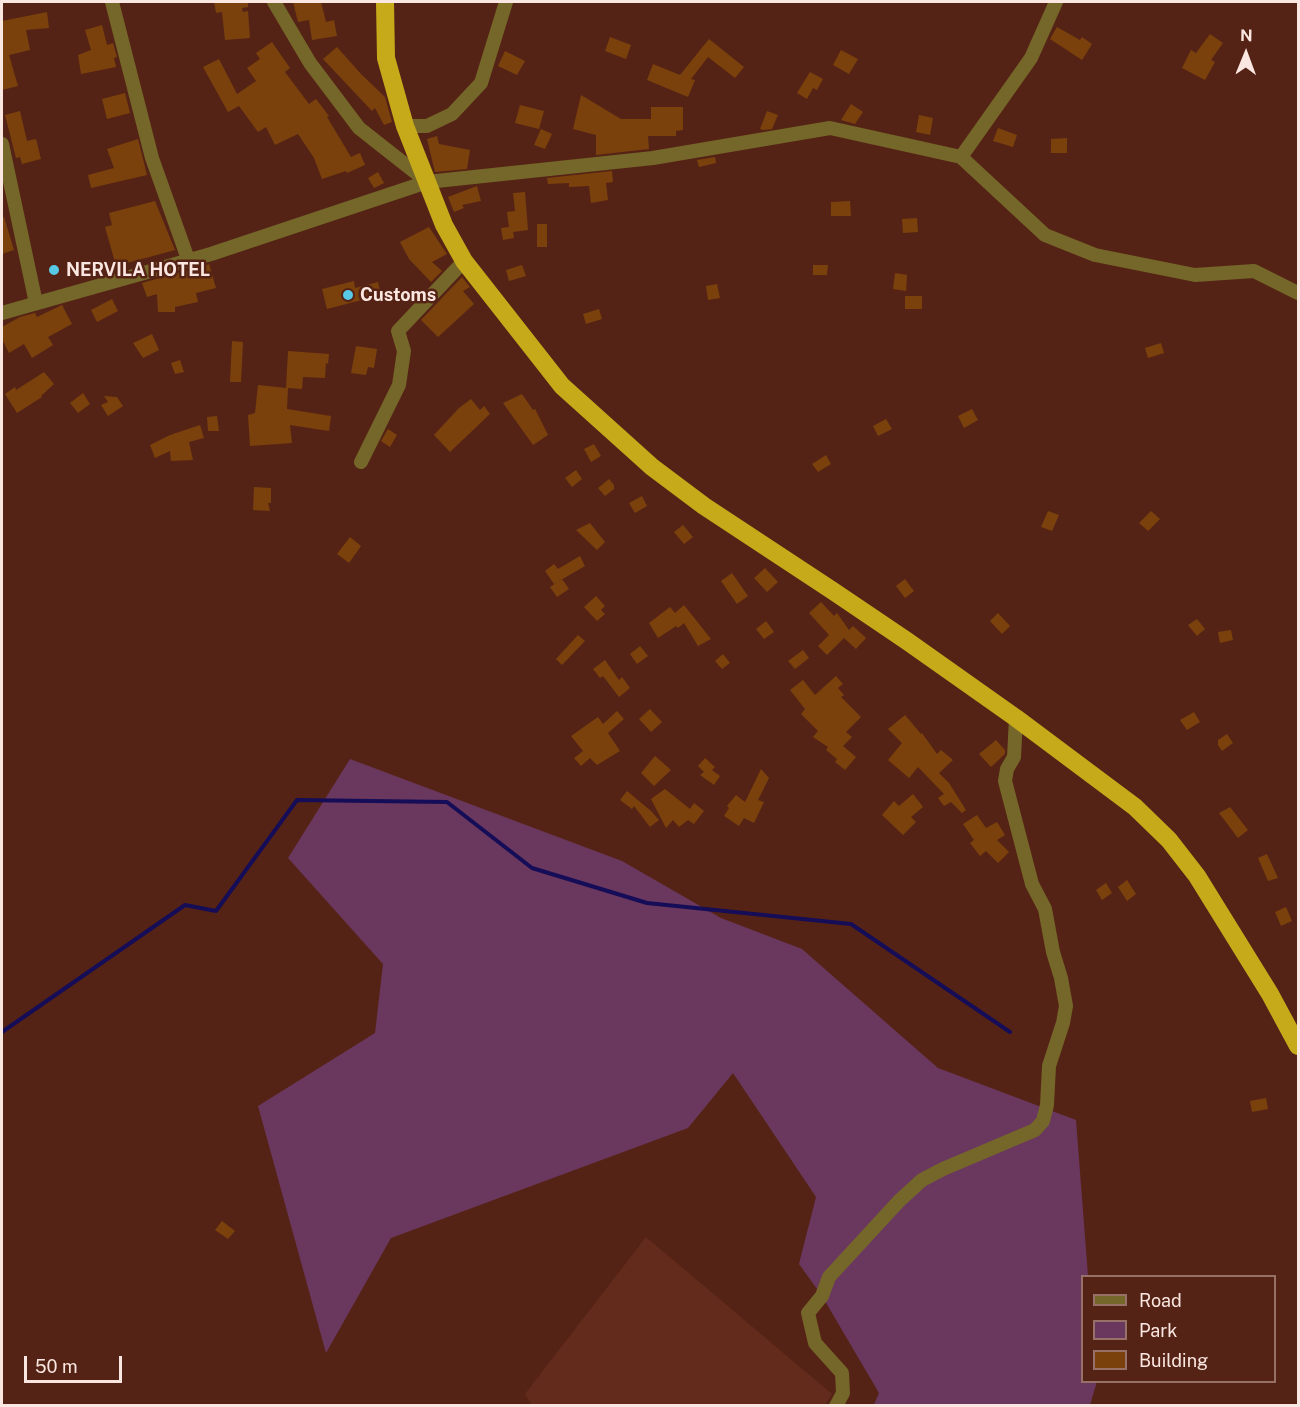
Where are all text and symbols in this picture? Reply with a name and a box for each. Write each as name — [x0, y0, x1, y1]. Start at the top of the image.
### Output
north arrow — [1216, 24, 1276, 84]
text: N — [1240, 26, 1253, 45]
place label: NERVILA HOTEL — [66, 259, 210, 281]
marker: NERVILA HOTEL — [47, 263, 61, 277]
place label: Customs — [360, 284, 436, 306]
marker: Customs — [341, 288, 355, 302]
legend — [1081, 1275, 1276, 1383]
text: Road — [1139, 1290, 1182, 1311]
text: Park — [1139, 1320, 1177, 1341]
scale bar — [27, 1344, 124, 1382]
text: Building — [1139, 1350, 1208, 1371]
text: 50 m — [35, 1356, 78, 1377]

